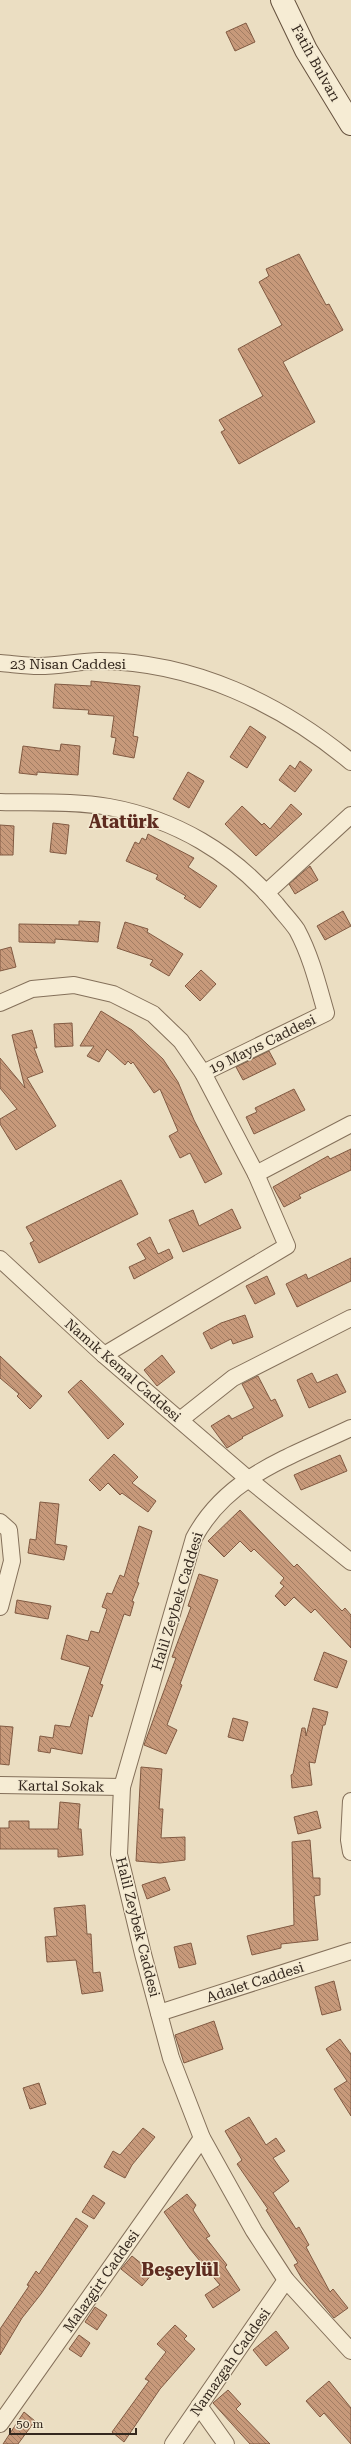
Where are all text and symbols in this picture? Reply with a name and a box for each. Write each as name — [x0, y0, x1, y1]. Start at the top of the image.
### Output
street label: Fatih Bulvarı — [288, 22, 344, 105]
street label: 23 Nisan Caddesi — [10, 656, 126, 672]
district label: Atatürk — [89, 811, 160, 832]
street label: 19 Mayıs Caddesi — [206, 1011, 319, 1077]
street label: Namık Kemal Caddesi — [62, 1315, 185, 1425]
street label: Halil Zeybek Caddesi — [148, 1529, 206, 1672]
street label: Kartal Sokak — [18, 1777, 105, 1795]
street label: Halil Zeybek Caddesi — [113, 1855, 163, 1999]
street label: Adalet Caddesi — [204, 1959, 306, 2005]
street label: Malazgirt Caddesi — [60, 2227, 142, 2335]
district label: Beşeylül — [141, 2259, 219, 2280]
street label: Namazgah Caddesi — [187, 2305, 273, 2419]
scale bar — [10, 2410, 136, 2436]
text: 50 m — [16, 2417, 43, 2431]

